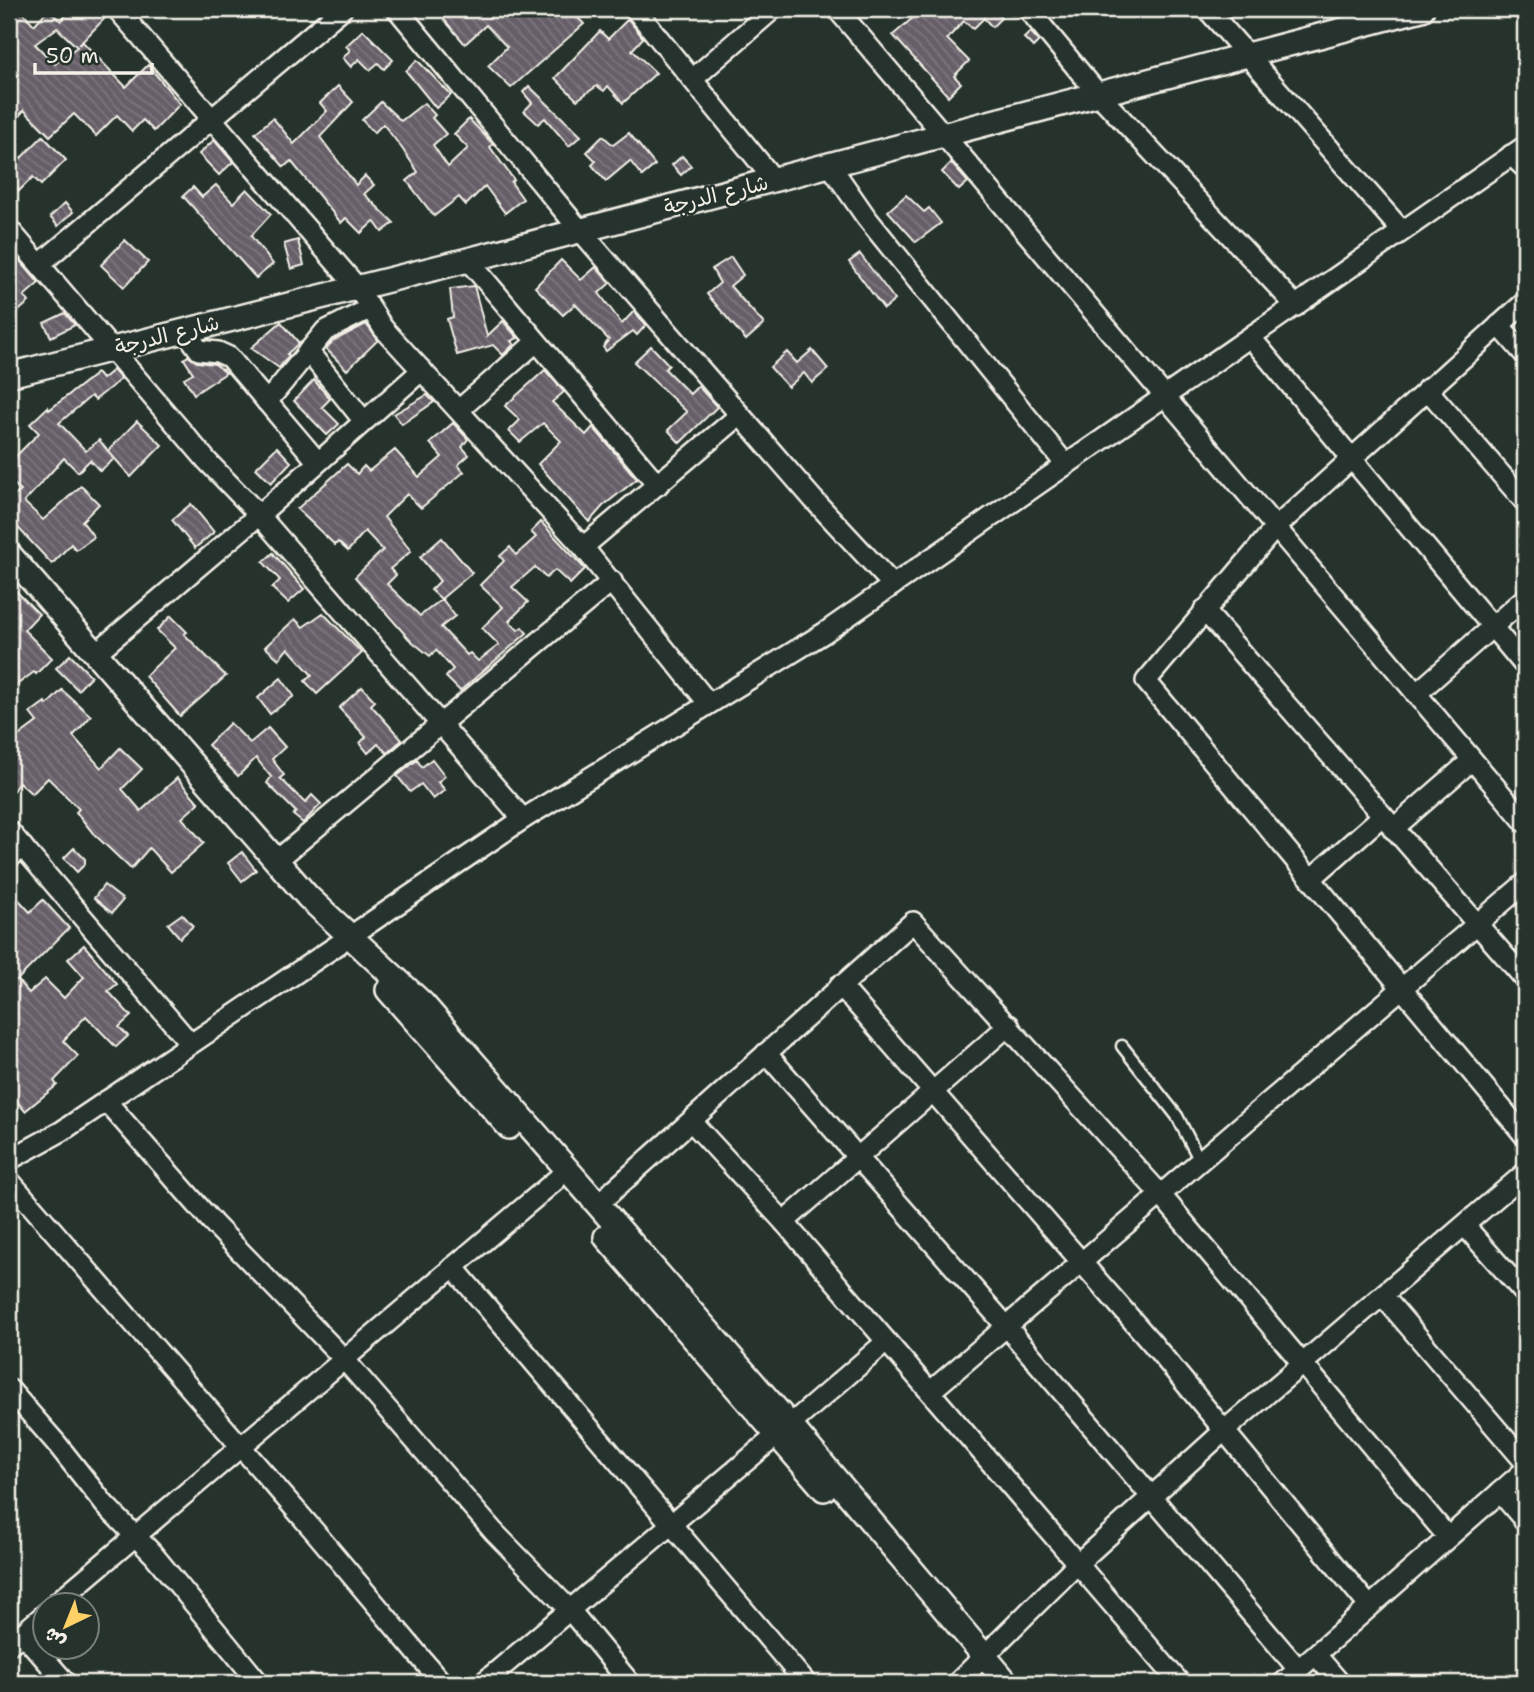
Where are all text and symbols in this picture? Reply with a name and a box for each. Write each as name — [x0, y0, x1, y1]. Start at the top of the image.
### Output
scale bar — [35, 32, 152, 76]
text: 50 m — [46, 42, 99, 70]
street label: شارع الدرجة — [661, 169, 771, 222]
street label: شارع الدرجة — [112, 309, 222, 362]
north arrow — [32, 1590, 102, 1660]
text: ش — [39, 1622, 71, 1654]

